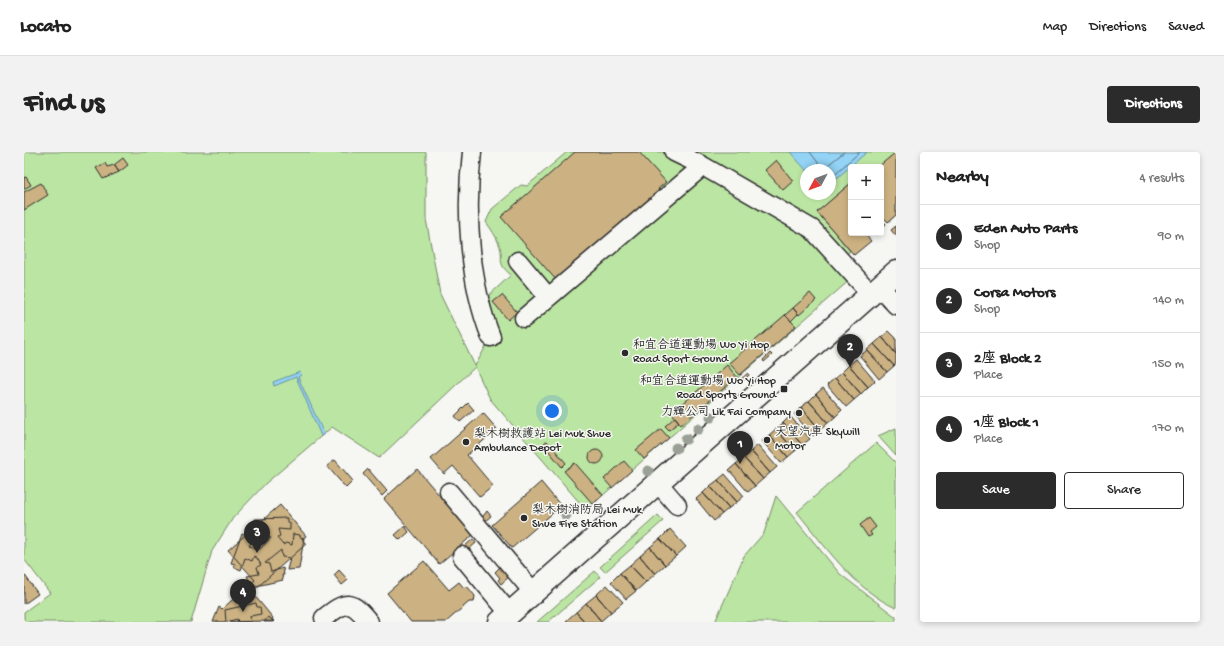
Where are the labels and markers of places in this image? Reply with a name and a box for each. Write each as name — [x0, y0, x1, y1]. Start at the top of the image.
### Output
pin: 2 — [837, 334, 863, 367]
place label: 和宜合道運動場 Wo Yi Hop Road Sport Ground — [633, 338, 769, 367]
marker: 和宜合道運動場 Wo Yi Hop Road Sport Ground — [620, 348, 630, 358]
place label: 和宜合道運動場 Wo Yi Hop Road Sports Ground — [640, 374, 777, 403]
marker: 和宜合道運動場 Wo Yi Hop Road Sports Ground — [779, 384, 789, 394]
place label: 力輝公司 Lik Fai Company — [661, 405, 791, 420]
marker: 力輝公司 Lik Fai Company — [794, 408, 804, 418]
place label: 天望汽車 Skywill Motor — [775, 425, 860, 454]
place label: 梨木樹救護站 Lei Muk Shue Ambulance Depot — [474, 426, 612, 456]
pin: 1 — [727, 431, 753, 464]
marker: 天望汽車 Skywill Motor — [762, 435, 772, 445]
marker: 梨木樹救護站 Lei Muk Shue Ambulance Depot — [461, 437, 471, 447]
place label: 梨木樹消防局 Lei Muk Shue Fire Station — [532, 502, 644, 532]
marker: 梨木樹消防局 Lei Muk Shue Fire Station — [519, 513, 529, 523]
pin: 3 — [244, 520, 270, 553]
pin: 4 — [230, 579, 256, 612]

